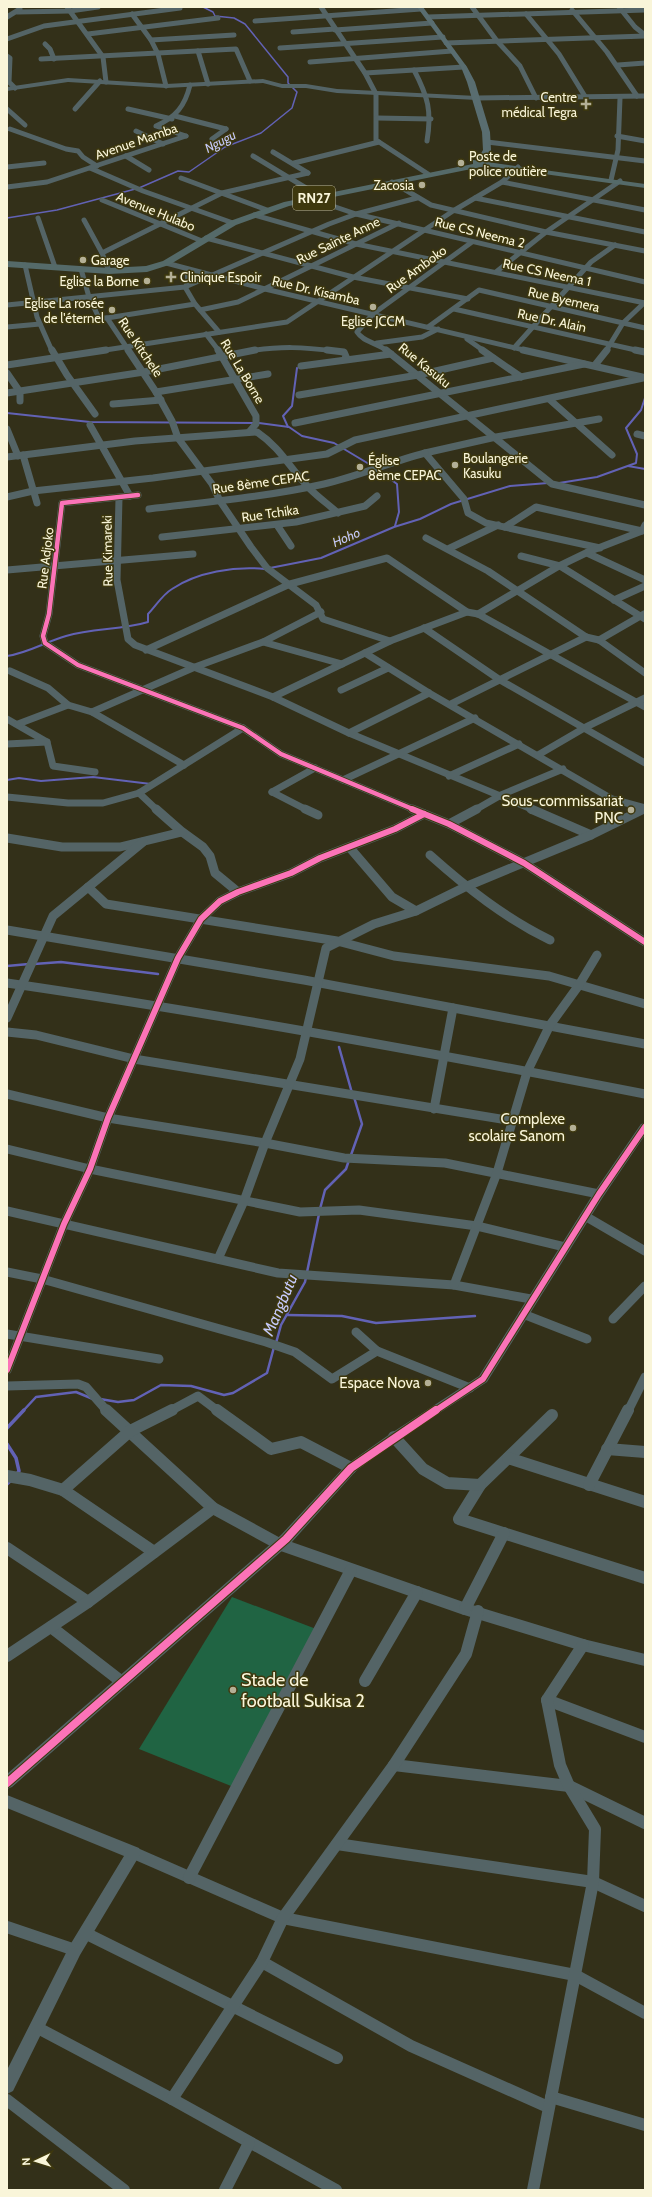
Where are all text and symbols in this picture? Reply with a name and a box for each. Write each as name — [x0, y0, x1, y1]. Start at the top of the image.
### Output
place label: Centre médical Tegra — [502, 89, 578, 120]
marker: Centre médical Tegra — [580, 98, 592, 110]
street label: Avenue Mamba — [93, 119, 180, 163]
water label: Ngugu — [202, 126, 239, 156]
place label: Poste de police routière — [469, 148, 547, 179]
marker: Poste de police routière — [456, 158, 466, 168]
place label: Zacosia — [373, 177, 415, 193]
marker: Zacosia — [417, 180, 427, 190]
road number: RN27 — [293, 186, 335, 210]
street label: Avenue Hulabo — [114, 188, 198, 234]
street label: Rue Sainte Anne — [294, 213, 383, 267]
street label: Rue CS Neema 2 — [433, 213, 527, 251]
street label: Rue Amboko — [383, 242, 449, 296]
place label: Garage — [91, 252, 130, 268]
marker: Garage — [78, 255, 88, 265]
street label: Rue CS Neema 1 — [501, 255, 593, 289]
place label: Clinique Espoir — [180, 269, 262, 285]
marker: Clinique Espoir — [165, 271, 177, 283]
street label: Rue Dr. Kisamba — [270, 272, 362, 308]
place label: Eglise la Borne — [60, 273, 139, 289]
marker: Eglise la Borne — [142, 276, 152, 286]
street label: Rue Byemera — [527, 283, 602, 315]
place label: Eglise La rosée de l'éternel — [24, 295, 104, 326]
marker: Eglise JCCM — [368, 302, 378, 312]
marker: Eglise La rosée de l'éternel — [107, 305, 117, 315]
street label: Rue Dr. Alain — [516, 305, 588, 335]
place label: Eglise JCCM — [341, 313, 405, 329]
street label: Rue Kitchele — [115, 314, 167, 380]
street label: Rue La Borne — [217, 336, 269, 407]
street label: Rue Kasuku — [396, 339, 454, 391]
place label: Boulangerie Kasuku — [463, 450, 528, 481]
place label: Église 8ème CEPAC — [368, 451, 442, 483]
marker: Boulangerie Kasuku — [450, 460, 460, 470]
marker: Église 8ème CEPAC — [355, 462, 365, 472]
street label: Rue 8ème CEPAC — [212, 467, 310, 497]
street label: Rue Tchika — [240, 501, 300, 525]
street label: Rue Kimareki — [98, 515, 116, 587]
water label: Hoho — [330, 524, 363, 550]
street label: Rue Adjoko — [33, 526, 58, 590]
place label: Sous-commissariat PNC — [501, 792, 623, 827]
marker: Sous-commissariat PNC — [626, 805, 636, 815]
place label: Complexe scolaire Sanom — [469, 1110, 565, 1145]
marker: Complexe scolaire Sanom — [568, 1123, 578, 1133]
water label: Mangbutu — [258, 1271, 302, 1340]
place label: Espace Nova — [339, 1374, 421, 1392]
marker: Espace Nova — [423, 1378, 433, 1388]
place label: Stade de football Sukisa 2 — [241, 1669, 365, 1712]
marker: Stade de football Sukisa 2 — [228, 1685, 238, 1695]
north arrow — [16, 2141, 56, 2181]
text: N — [19, 2157, 33, 2166]

